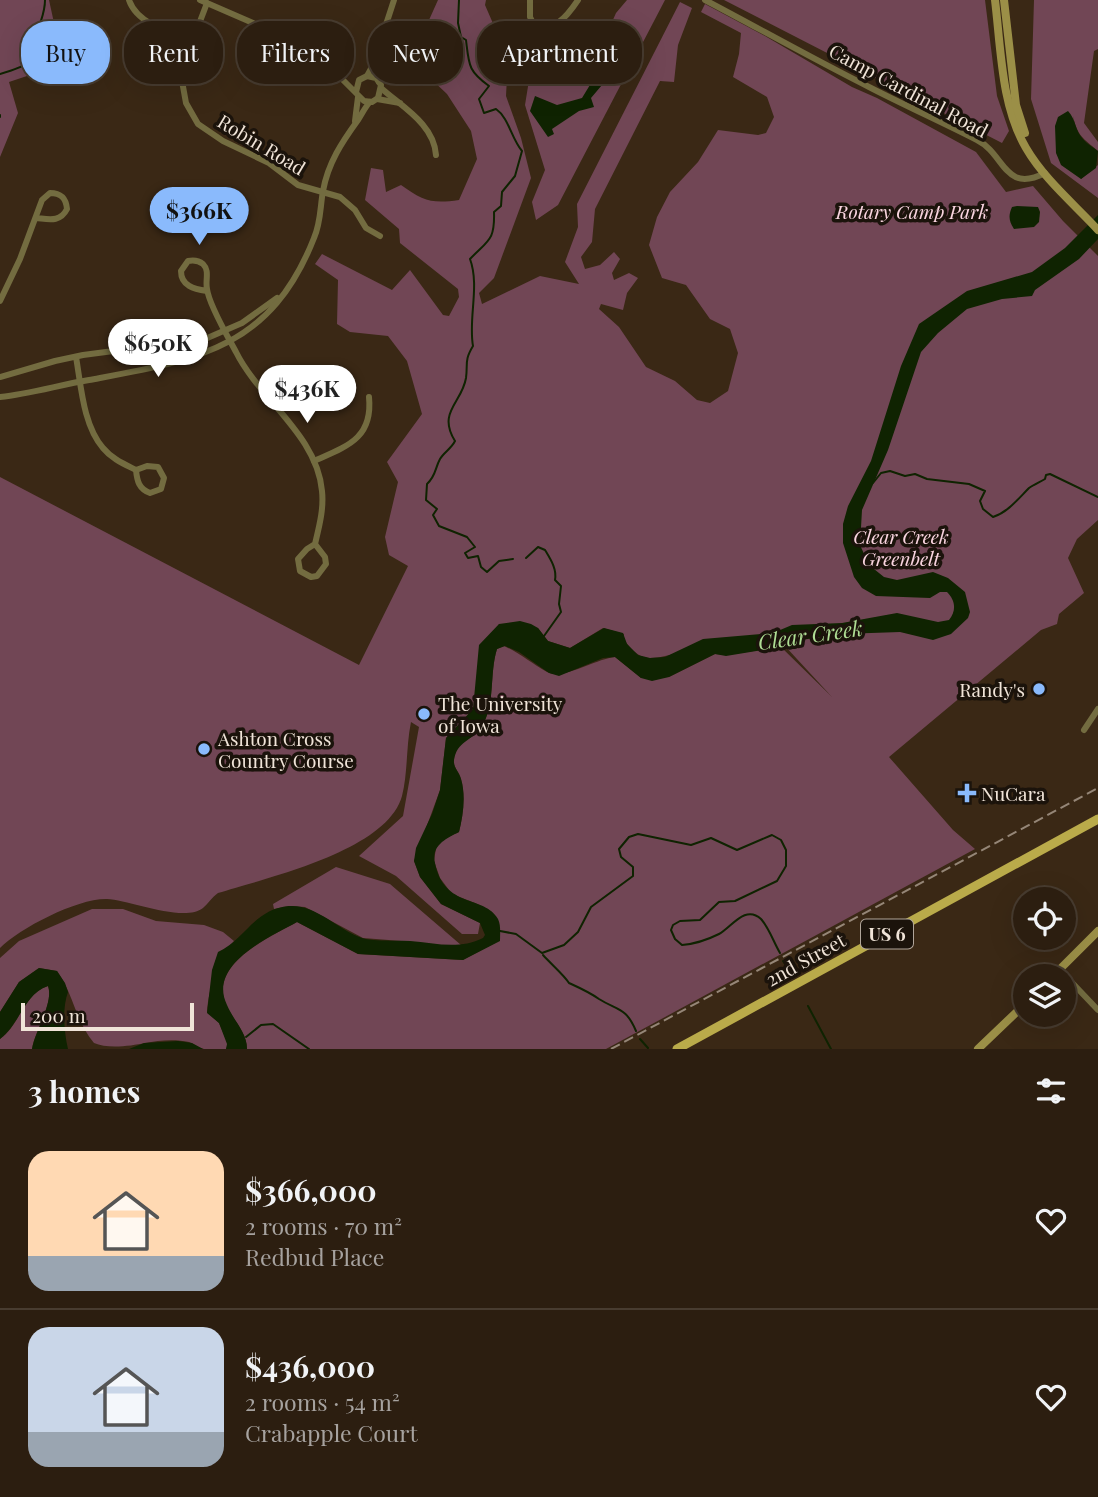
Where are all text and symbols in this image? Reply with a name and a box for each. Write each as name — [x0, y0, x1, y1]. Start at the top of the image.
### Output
chip: Buy — [21, 21, 110, 84]
chip: Rent — [124, 21, 223, 84]
chip: Filters — [237, 21, 354, 84]
chip: New — [368, 21, 463, 84]
chip: Apartment — [477, 21, 642, 84]
street label: Camp Cardinal Road — [825, 37, 993, 143]
street label: Robin Road — [213, 108, 311, 180]
pin: $366K — [150, 188, 248, 247]
text: $366K — [166, 194, 232, 225]
park label: Rotary Camp Park — [835, 198, 988, 224]
pin: $650K — [109, 320, 207, 379]
text: $650K — [124, 326, 192, 357]
pin: $436K — [258, 366, 356, 425]
text: $436K — [274, 372, 340, 403]
park label: Clear Creek Greenbelt — [853, 523, 949, 571]
water label: Clear Creek — [756, 613, 864, 655]
place label: Randy's — [959, 676, 1025, 702]
marker: Randy's — [1031, 681, 1047, 697]
place label: The University of Iowa — [438, 690, 563, 738]
marker: The University of Iowa — [416, 706, 432, 722]
place label: Ashton Cross Country Course — [217, 725, 354, 773]
marker: Ashton Cross Country Course — [196, 741, 212, 757]
place label: NuCara — [981, 780, 1046, 806]
marker: NuCara — [959, 785, 975, 801]
map controls — [1013, 887, 1076, 1027]
button: locate — [1013, 887, 1076, 950]
road number: US 6 — [861, 919, 913, 948]
street label: 2nd Street — [761, 926, 850, 992]
button: layers — [1013, 964, 1076, 1027]
scale bar — [21, 1000, 194, 1032]
text: 200 m — [32, 1002, 86, 1028]
text: 3 homes — [28, 1071, 140, 1111]
icon: filters — [1032, 1072, 1070, 1110]
text: $366,000 — [245, 1170, 377, 1210]
icon: home — [84, 1179, 168, 1263]
icon: heart — [1032, 1202, 1070, 1240]
text: 2 rooms · 70 m² — [245, 1210, 402, 1241]
text: Redbud Place — [245, 1241, 384, 1272]
text: $436,000 — [245, 1346, 375, 1386]
icon: home — [84, 1355, 168, 1439]
icon: heart — [1032, 1378, 1070, 1416]
text: 2 rooms · 54 m² — [245, 1386, 400, 1417]
text: Crabapple Court — [245, 1417, 418, 1448]

